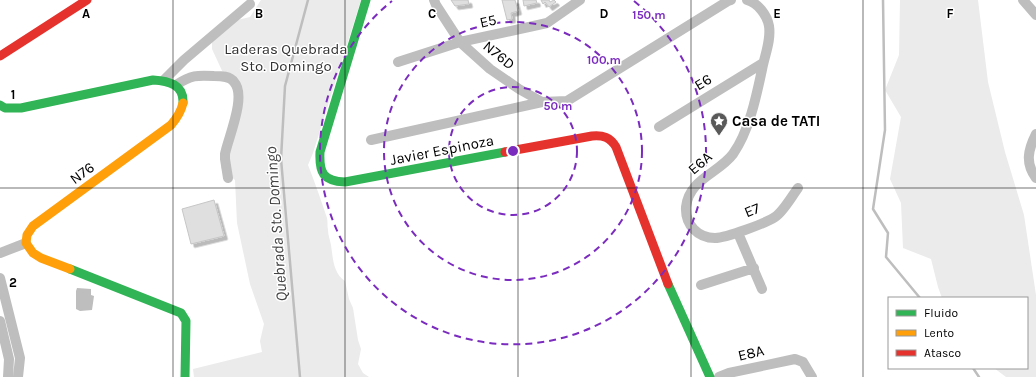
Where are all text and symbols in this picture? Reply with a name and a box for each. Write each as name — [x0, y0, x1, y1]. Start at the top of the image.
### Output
text: A — [82, 6, 90, 21]
text: B — [255, 6, 263, 21]
text: C — [428, 6, 436, 21]
text: D — [600, 6, 609, 21]
text: E — [773, 6, 781, 21]
text: F — [946, 6, 954, 21]
text: 150 m — [632, 8, 666, 22]
street label: E5 — [478, 10, 498, 32]
street label: N76D — [479, 37, 519, 73]
park label: Laderas Quebrada Sto. Domingo — [224, 40, 348, 75]
text: 100 m — [587, 53, 621, 67]
street label: E6 — [691, 70, 715, 94]
text: 1 — [11, 87, 15, 102]
text: 50 m — [544, 99, 573, 113]
place icon: Casa de TATI — [709, 111, 729, 136]
place label: Casa de TATI — [732, 112, 820, 130]
street label: Javier Espinoza — [389, 131, 495, 169]
centre of rings — [506, 144, 520, 158]
water label: Quebrada Sto. Domingo — [261, 146, 291, 302]
street label: E6A — [684, 148, 716, 178]
street label: N76 — [66, 158, 98, 188]
street label: E7 — [741, 199, 763, 221]
text: 2 — [9, 275, 17, 290]
legend — [888, 297, 1028, 369]
text: Fluido — [924, 306, 958, 320]
text: Lento — [924, 326, 954, 340]
street label: E8A — [736, 341, 766, 365]
text: Atasco — [924, 346, 961, 360]

